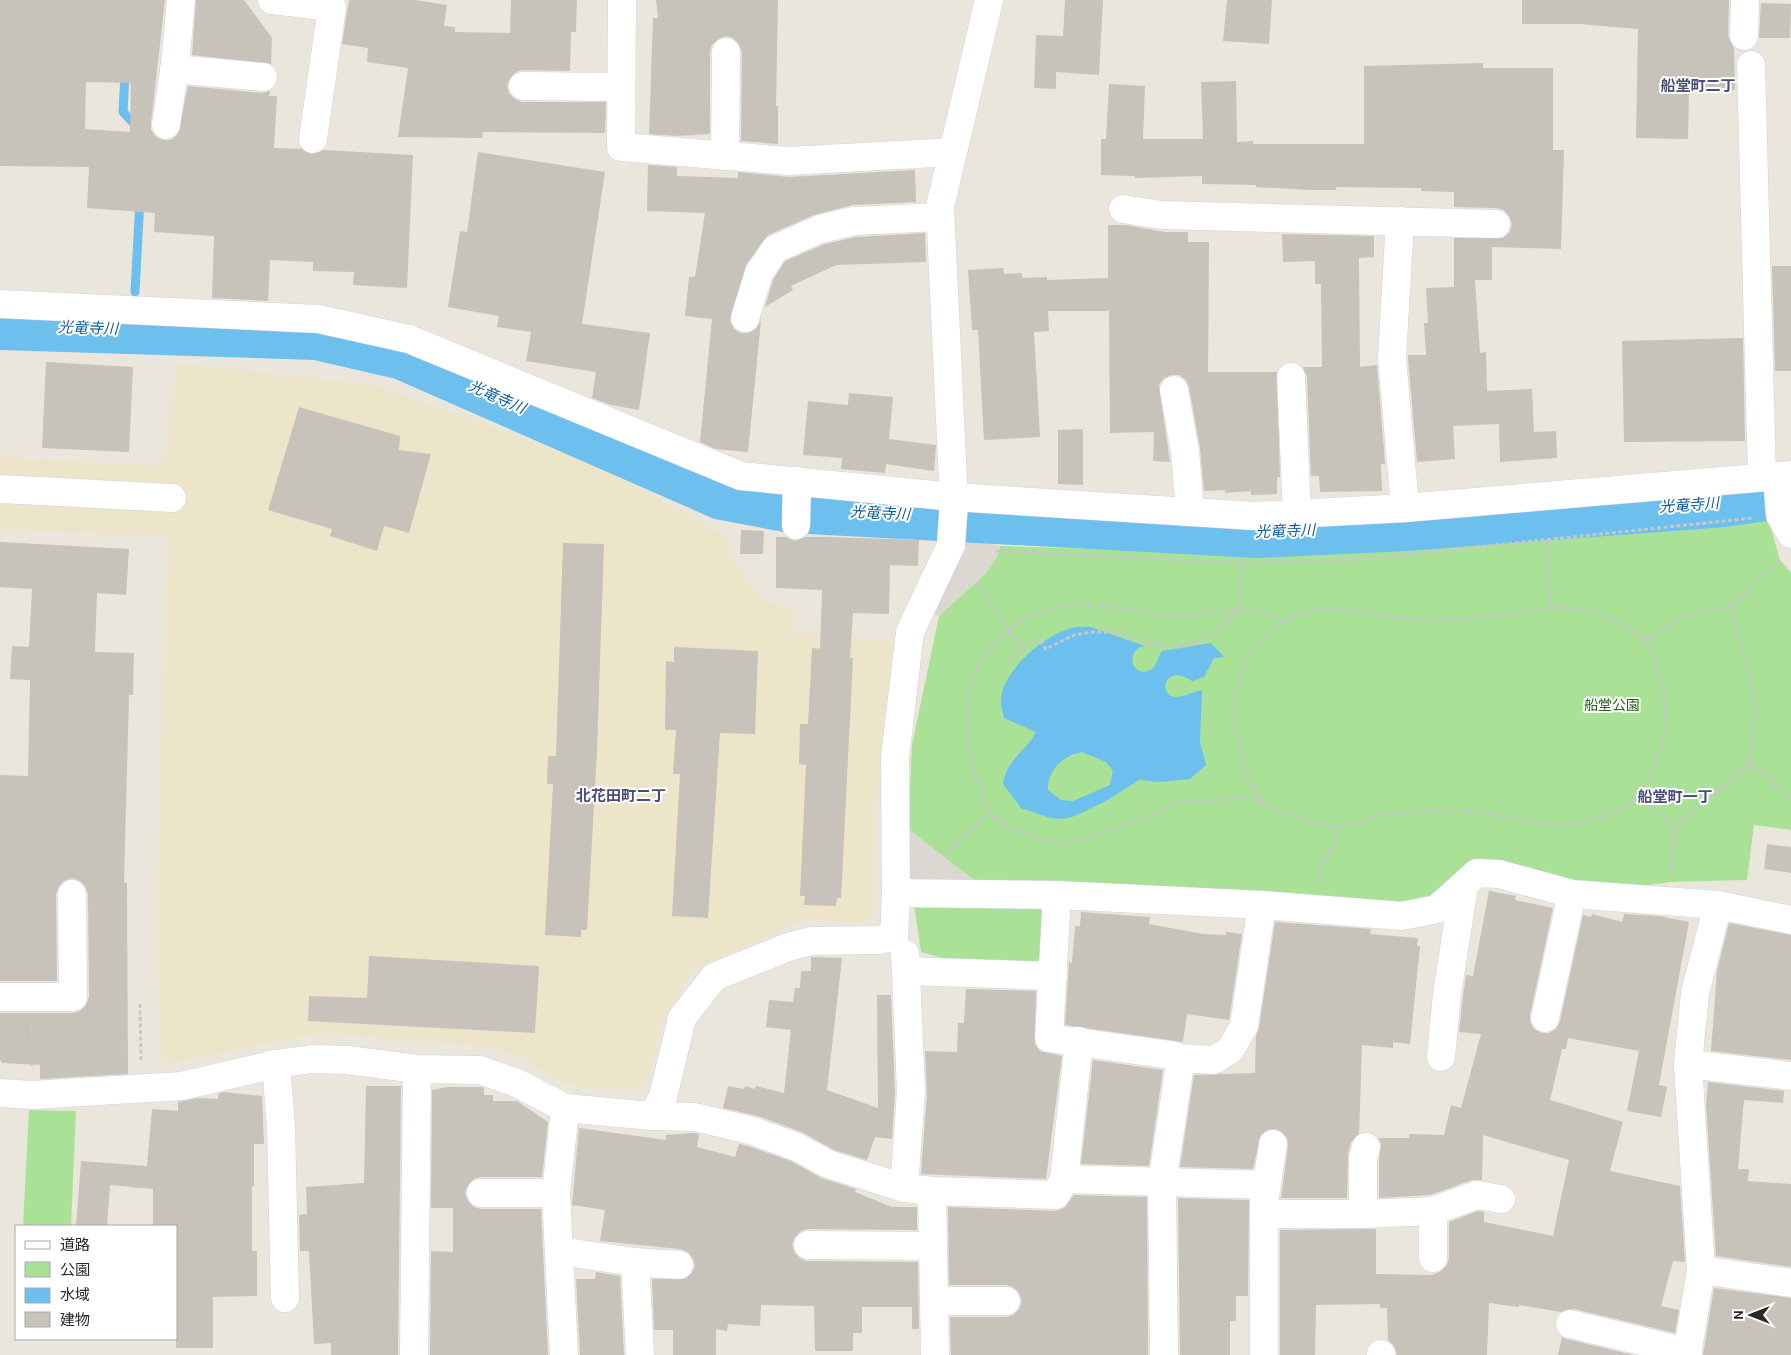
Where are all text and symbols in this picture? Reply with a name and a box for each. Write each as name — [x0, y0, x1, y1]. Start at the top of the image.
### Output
district label: 船堂町二丁 — [1660, 77, 1736, 95]
water label: 光竜寺川 — [58, 318, 120, 338]
water label: 光竜寺川 — [466, 377, 530, 418]
water label: 光竜寺川 — [1658, 494, 1722, 516]
water label: 光竜寺川 — [850, 502, 912, 524]
water label: 光竜寺川 — [1255, 521, 1317, 541]
park label: 船堂公園 — [1584, 697, 1640, 714]
district label: 北花田町二丁 — [576, 787, 666, 805]
district label: 船堂町一丁 — [1637, 788, 1713, 806]
legend — [15, 1225, 178, 1340]
text: 道路 — [60, 1236, 90, 1254]
text: 公園 — [60, 1261, 90, 1279]
text: 水域 — [60, 1286, 90, 1304]
north arrow — [1726, 1290, 1776, 1340]
text: N — [1730, 1310, 1747, 1320]
text: 建物 — [60, 1311, 90, 1329]

